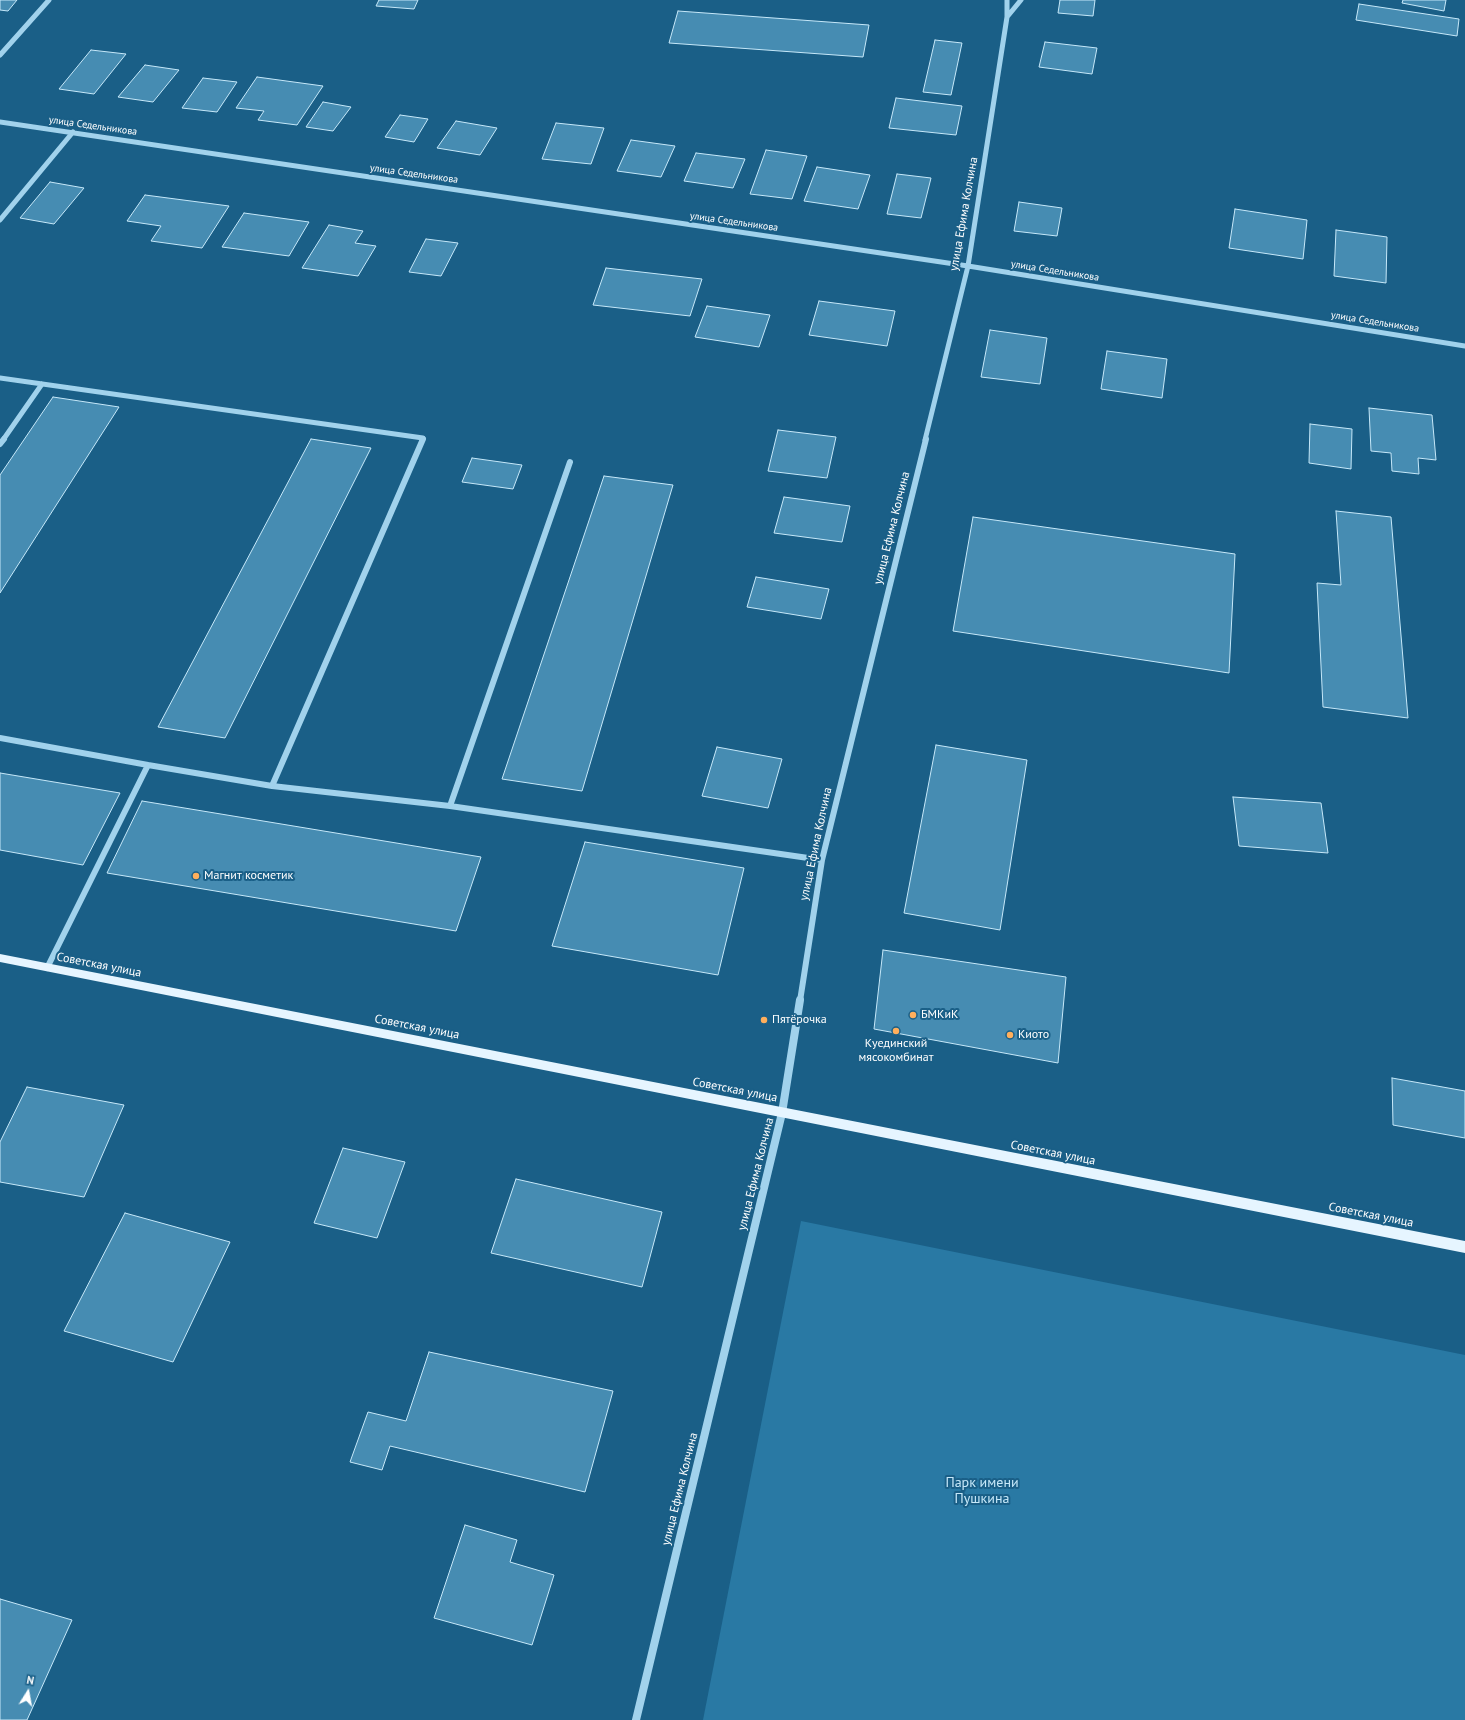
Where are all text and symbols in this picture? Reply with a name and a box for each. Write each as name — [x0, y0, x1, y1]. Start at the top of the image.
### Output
street label: улица Седельникова — [48, 114, 138, 138]
street label: улица Ефима Колчина — [947, 156, 981, 272]
street label: улица Седельникова — [369, 162, 459, 186]
street label: улица Седельникова — [689, 210, 779, 234]
street label: улица Седельникова — [1010, 258, 1100, 284]
street label: улица Седельникова — [1330, 309, 1420, 335]
street label: улица Ефима Колчина — [871, 470, 913, 586]
street label: улица Ефима Колчина — [797, 786, 835, 902]
place label: Магнит косметик — [204, 869, 293, 883]
marker: Магнит косметик — [191, 871, 201, 881]
street label: Советская улица — [55, 950, 143, 980]
place label: БМКиК — [921, 1008, 958, 1022]
marker: БМКиК — [908, 1010, 918, 1020]
street label: Советская улица — [373, 1012, 461, 1042]
place label: Пятёрочка — [772, 1013, 827, 1027]
marker: Пятёрочка — [759, 1015, 769, 1025]
marker: Куединский мясокомбинат — [891, 1026, 901, 1036]
place label: Киото — [1018, 1028, 1049, 1042]
marker: Киото — [1005, 1030, 1015, 1040]
place label: Куединский мясокомбинат — [859, 1037, 933, 1065]
street label: Советская улица — [691, 1075, 779, 1105]
street label: улица Ефима Колчина — [735, 1116, 777, 1232]
street label: Советская улица — [1009, 1138, 1097, 1168]
street label: Советская улица — [1327, 1200, 1415, 1230]
street label: улица Ефима Колчина — [659, 1431, 701, 1547]
park label: Парк имени Пушкина — [945, 1475, 1019, 1508]
north arrow — [8, 1672, 48, 1712]
text: N — [25, 1673, 35, 1688]

